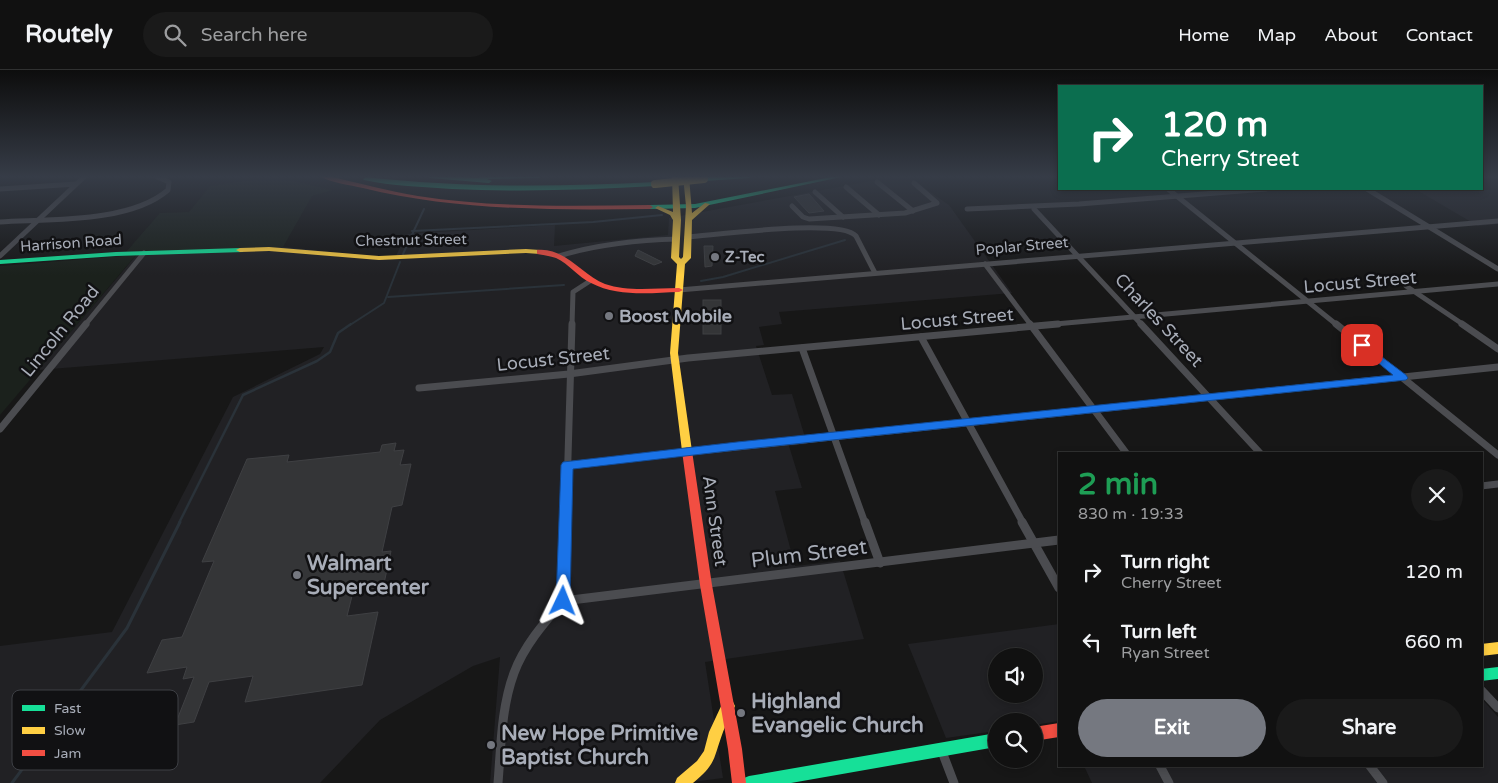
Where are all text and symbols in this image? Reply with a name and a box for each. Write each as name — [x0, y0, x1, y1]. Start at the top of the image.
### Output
search box — [143, 12, 493, 57]
text: Routely — [25, 20, 113, 49]
icon: search — [161, 21, 189, 49]
text: Search here — [201, 24, 308, 46]
text: Home — [1178, 24, 1229, 46]
text: Map — [1257, 24, 1296, 46]
text: About — [1324, 24, 1378, 46]
text: Contact — [1406, 24, 1473, 46]
text: 120 m — [1161, 104, 1268, 146]
icon: right — [1078, 105, 1143, 170]
text: Cherry Street — [1161, 146, 1299, 172]
street label: Harrison Road — [19, 230, 123, 256]
street label: Chestnut Street — [355, 230, 467, 250]
street label: Poplar Street — [975, 233, 1069, 259]
place label: Z-Tec — [725, 248, 764, 266]
marker: Z-Tec — [709, 251, 721, 263]
street label: Locust Street — [1303, 266, 1418, 298]
street label: Charles Street — [1110, 269, 1208, 371]
street label: Lincoln Road — [16, 281, 104, 381]
street label: Locust Street — [900, 303, 1015, 335]
place label: Boost Mobile — [619, 305, 732, 327]
marker: Boost Mobile — [603, 310, 615, 322]
pin — [1341, 324, 1383, 366]
icon: arrive — [1348, 331, 1376, 359]
street label: Locust Street — [495, 342, 611, 376]
text: 2 min — [1078, 466, 1158, 503]
button: close — [1411, 469, 1463, 521]
street label: Ann Street — [698, 474, 732, 568]
text: 830 m · 19:33 — [1078, 504, 1184, 524]
street label: Plum Street — [750, 534, 868, 574]
place label: Walmart Supercenter — [307, 551, 430, 600]
text: Turn right — [1121, 551, 1209, 573]
icon: right — [1078, 558, 1106, 586]
text: 120 m — [1405, 561, 1463, 583]
marker: Walmart Supercenter — [291, 569, 303, 581]
text: Cherry Street — [1121, 573, 1222, 593]
position arrow — [536, 574, 588, 626]
text: Turn left — [1121, 621, 1197, 643]
icon: left — [1078, 628, 1106, 656]
text: 660 m — [1405, 631, 1463, 653]
text: Ryan Street — [1121, 643, 1210, 663]
map controls — [988, 648, 1043, 768]
button: sound — [988, 648, 1043, 703]
place label: Highland Evangelic Church — [751, 689, 924, 738]
legend — [12, 690, 178, 770]
button: Exit — [1078, 699, 1266, 757]
button: Share — [1276, 699, 1463, 757]
text: Fast — [54, 700, 82, 717]
marker: Highland Evangelic Church — [735, 707, 747, 719]
button: search — [988, 713, 1043, 768]
place label: New Hope Primitive Baptist Church — [501, 721, 698, 770]
text: Slow — [54, 722, 86, 739]
marker: New Hope Primitive Baptist Church — [485, 739, 497, 751]
text: Jam — [54, 745, 81, 762]

